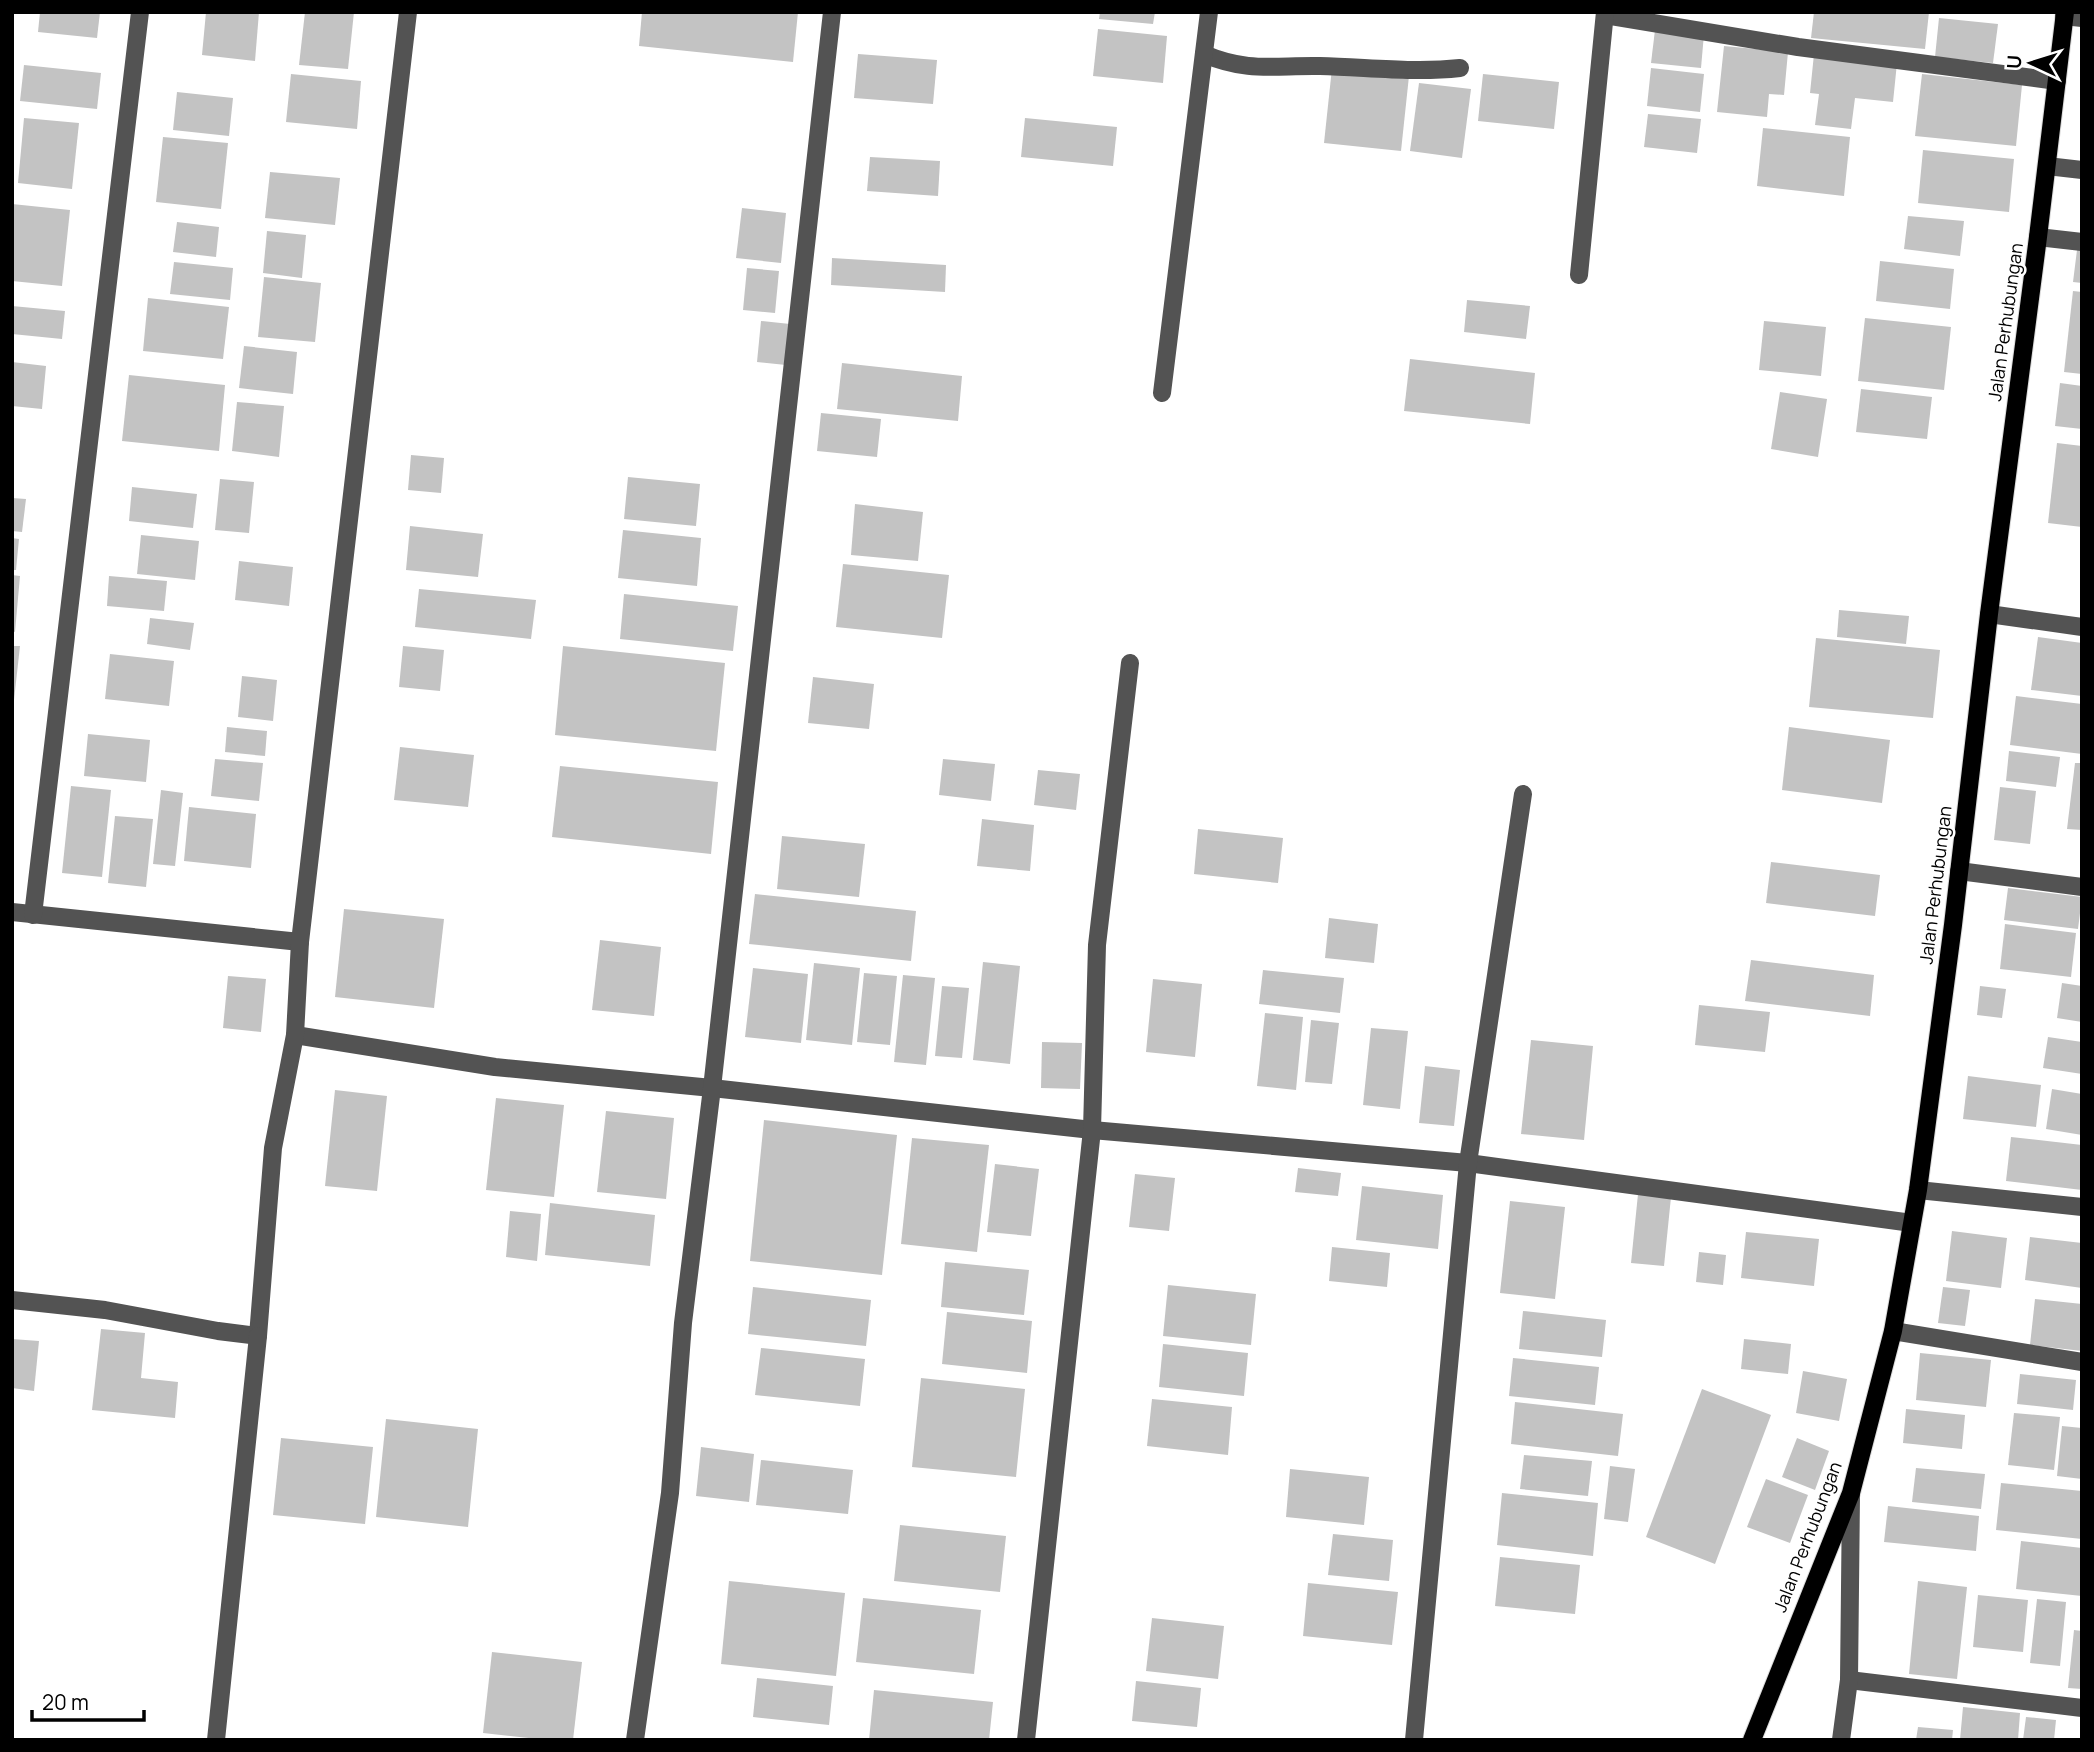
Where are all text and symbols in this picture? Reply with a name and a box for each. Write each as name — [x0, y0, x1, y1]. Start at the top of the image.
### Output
north arrow — [1996, 28, 2066, 98]
text: U — [2001, 54, 2027, 70]
street label: Jalan Perhubungan — [1982, 241, 2028, 402]
street label: Jalan Perhubungan — [1913, 804, 1957, 965]
street label: Jalan Perhubungan — [1767, 1458, 1847, 1615]
scale bar — [32, 1678, 144, 1722]
text: 20 m — [42, 1688, 89, 1716]

